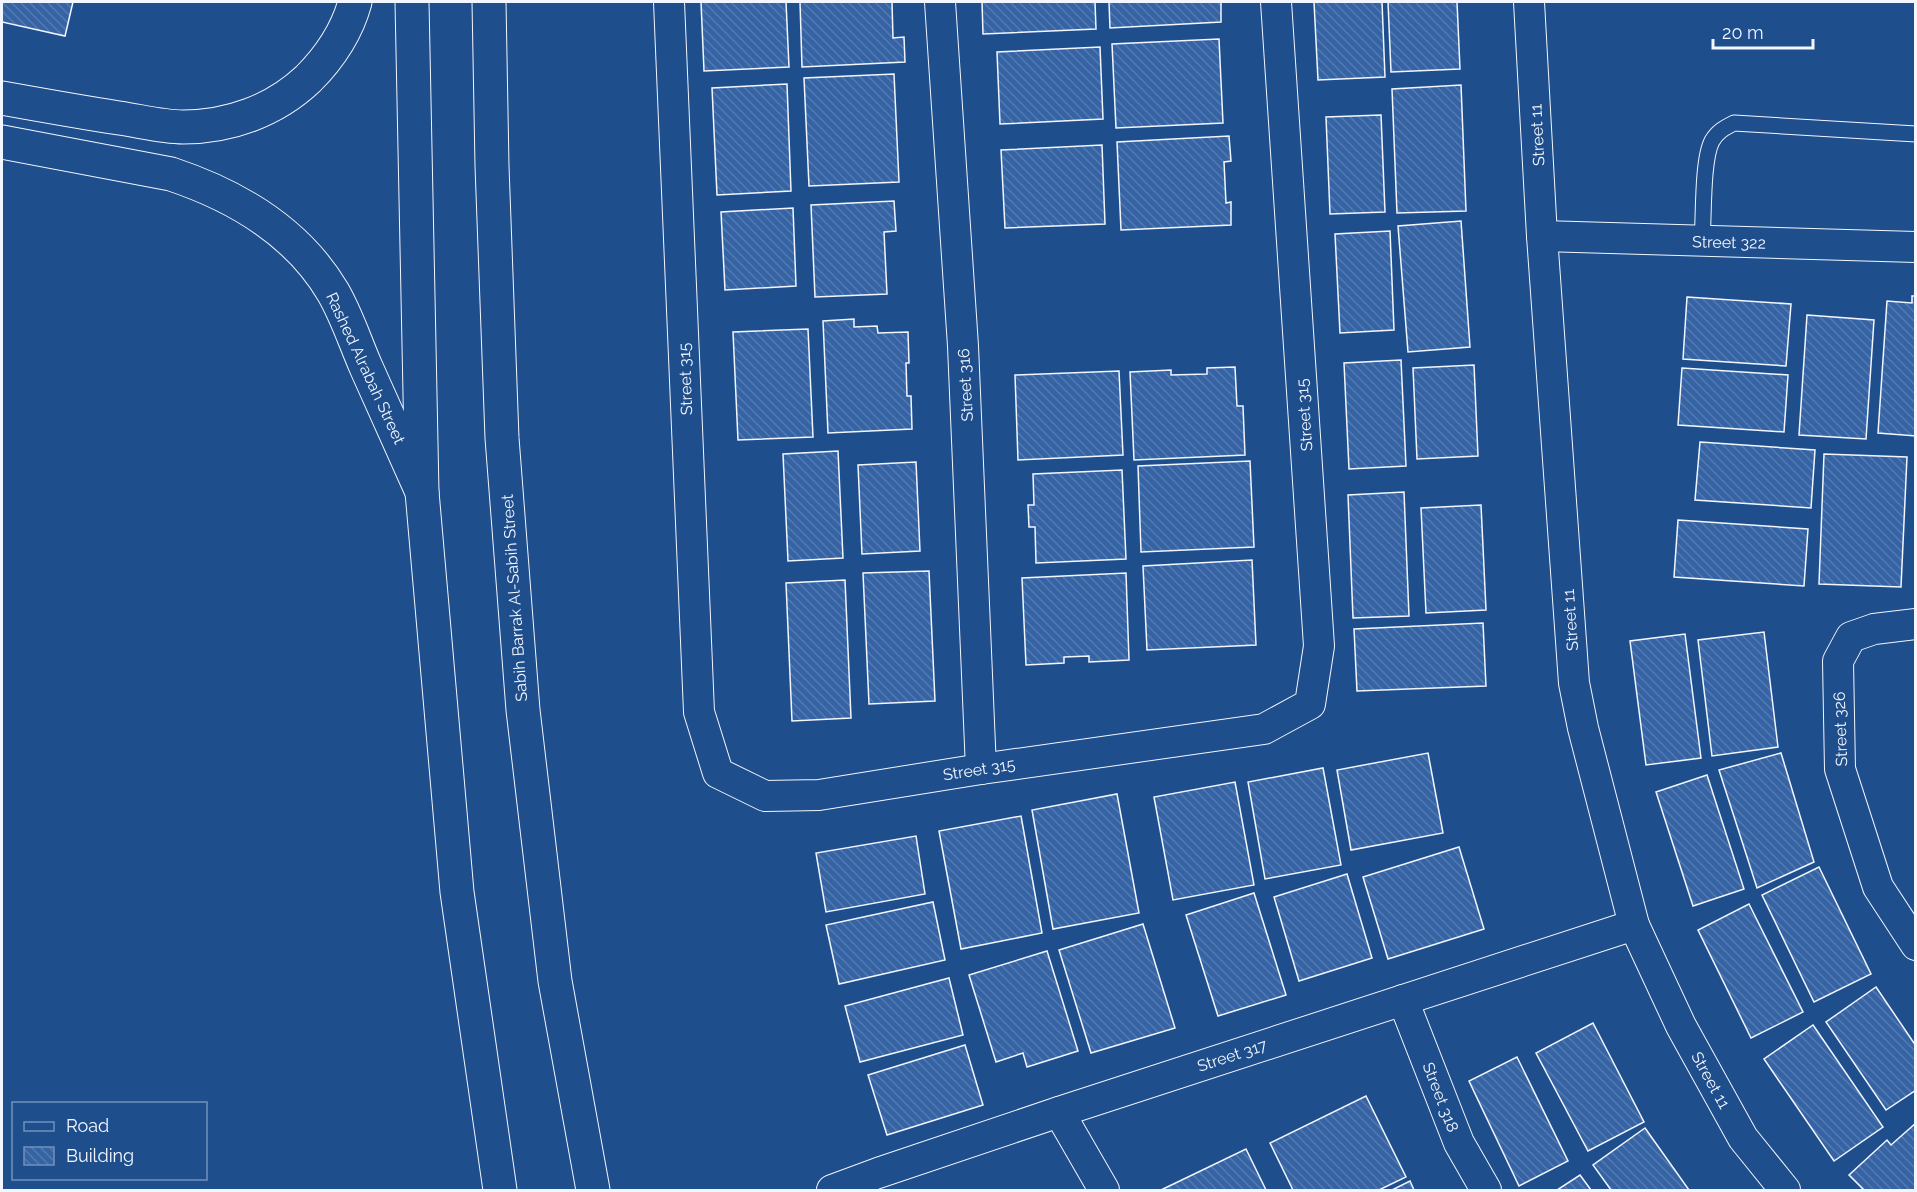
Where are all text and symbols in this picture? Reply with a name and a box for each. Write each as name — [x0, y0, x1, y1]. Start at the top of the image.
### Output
scale bar — [1713, 12, 1814, 50]
text: 20 m — [1722, 22, 1764, 43]
street label: Street 11 — [1526, 103, 1549, 166]
street label: Street 322 — [1692, 232, 1766, 253]
street label: Rashed Alrabah Street — [322, 289, 409, 448]
street label: Street 315 — [675, 342, 696, 416]
street label: Street 316 — [954, 348, 977, 422]
street label: Street 315 — [1292, 378, 1317, 452]
street label: Sabih Barrak Al-Sabih Street — [498, 493, 531, 702]
street label: Street 11 — [1559, 588, 1582, 652]
street label: Street 326 — [1830, 691, 1851, 767]
street label: Street 315 — [942, 754, 1017, 785]
street label: Street 317 — [1195, 1035, 1270, 1076]
street label: Street 11 — [1687, 1048, 1734, 1112]
street label: Street 318 — [1419, 1060, 1463, 1135]
legend — [12, 1102, 207, 1180]
text: Road — [66, 1115, 109, 1136]
text: Building — [66, 1145, 134, 1166]

